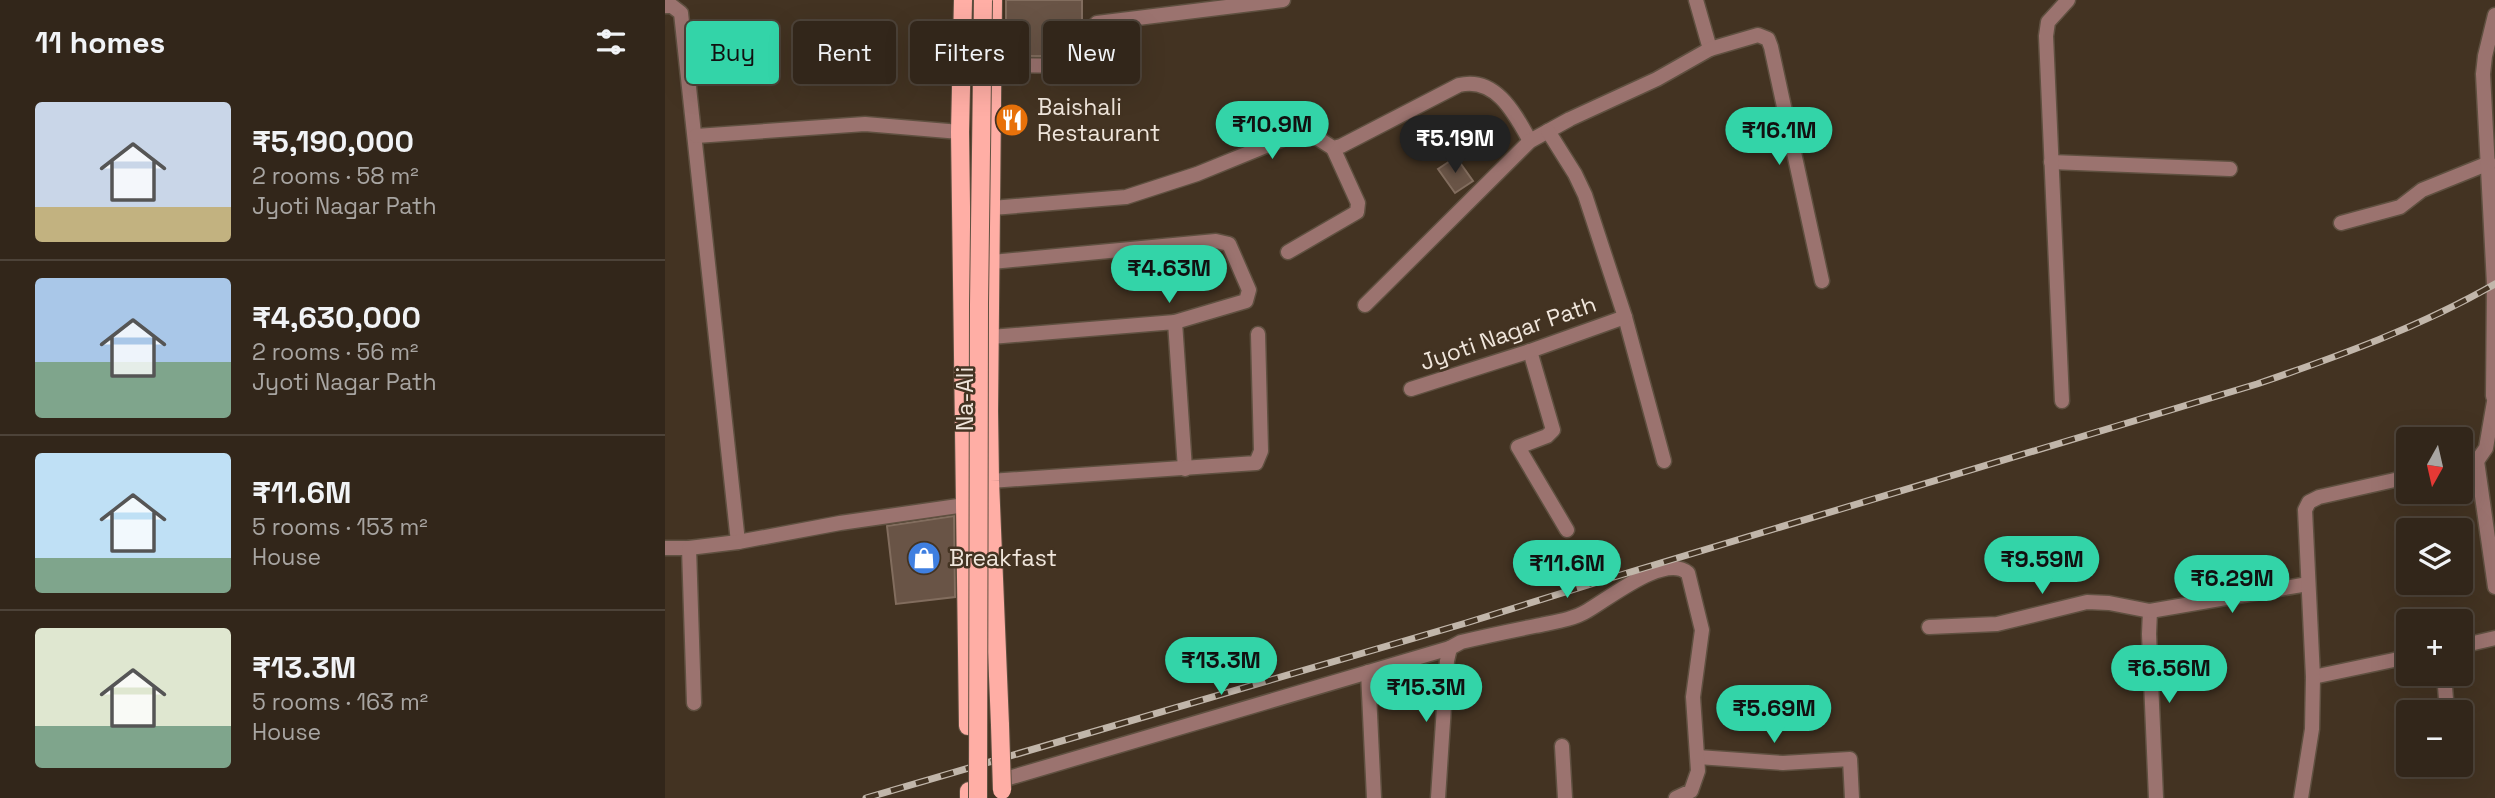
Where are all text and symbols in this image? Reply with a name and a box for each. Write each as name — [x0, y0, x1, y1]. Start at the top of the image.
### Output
chip: Buy — [686, 21, 779, 84]
chip: Rent — [793, 21, 896, 84]
chip: Filters — [910, 21, 1029, 84]
chip: New — [1043, 21, 1140, 84]
text: 11 homes — [35, 23, 165, 62]
icon: filters — [592, 23, 630, 61]
place label: Baishali Restaurant — [1037, 92, 1160, 148]
restaurant icon: Baishali Restaurant — [993, 101, 1031, 139]
pin: ₹10.9M — [1215, 102, 1329, 161]
pin: ₹16.1M — [1722, 108, 1836, 167]
text: ₹10.9M — [1232, 109, 1312, 139]
text: ₹16.1M — [1741, 115, 1817, 145]
pin: ₹5.19M — [1398, 116, 1512, 175]
text: ₹5,190,000 — [252, 122, 414, 161]
text: ₹5.19M — [1416, 123, 1494, 153]
icon: home — [91, 130, 175, 214]
text: 2 rooms · 58 m² — [252, 161, 419, 191]
text: Jyoti Nagar Path — [252, 191, 437, 221]
pin: ₹4.63M — [1112, 246, 1226, 305]
text: ₹4.63M — [1127, 253, 1211, 283]
street label: Jyoti Nagar Path — [1416, 289, 1600, 377]
text: ₹4,630,000 — [252, 298, 421, 337]
icon: home — [91, 306, 175, 390]
text: 2 rooms · 56 m² — [252, 337, 418, 367]
text: Jyoti Nagar Path — [252, 367, 437, 397]
street label: Na-Ali — [950, 367, 980, 431]
north arrow — [2396, 427, 2473, 504]
map controls — [2396, 427, 2473, 777]
text: ₹11.6M — [252, 473, 351, 512]
icon: home — [91, 481, 175, 565]
text: 5 rooms · 153 m² — [252, 512, 428, 542]
button: layers — [2396, 518, 2473, 595]
pin: ₹9.59M — [1985, 536, 2099, 596]
shop icon: Breakfast — [905, 539, 943, 577]
pin: ₹11.6M — [1510, 540, 1624, 600]
text: House — [252, 542, 321, 572]
place label: Breakfast — [949, 543, 1057, 573]
text: ₹9.59M — [2000, 544, 2084, 574]
text: ₹11.6M — [1529, 548, 1605, 578]
pin: ₹6.29M — [2175, 556, 2289, 615]
text: ₹6.29M — [2190, 563, 2274, 593]
button: + — [2396, 609, 2473, 686]
pin: ₹13.3M — [1164, 638, 1278, 697]
text: ₹13.3M — [1181, 645, 1261, 675]
pin: ₹6.56M — [2112, 646, 2226, 705]
text: ₹13.3M — [252, 648, 356, 687]
text: ₹6.56M — [2127, 653, 2211, 683]
icon: home — [91, 656, 175, 740]
pin: ₹15.3M — [1369, 664, 1483, 724]
text: ₹15.3M — [1386, 672, 1466, 702]
pin: ₹5.69M — [1717, 686, 1831, 745]
text: 5 rooms · 163 m² — [252, 687, 428, 717]
text: ₹5.69M — [1732, 693, 1816, 723]
button: − — [2396, 700, 2473, 777]
text: House — [252, 717, 321, 747]

